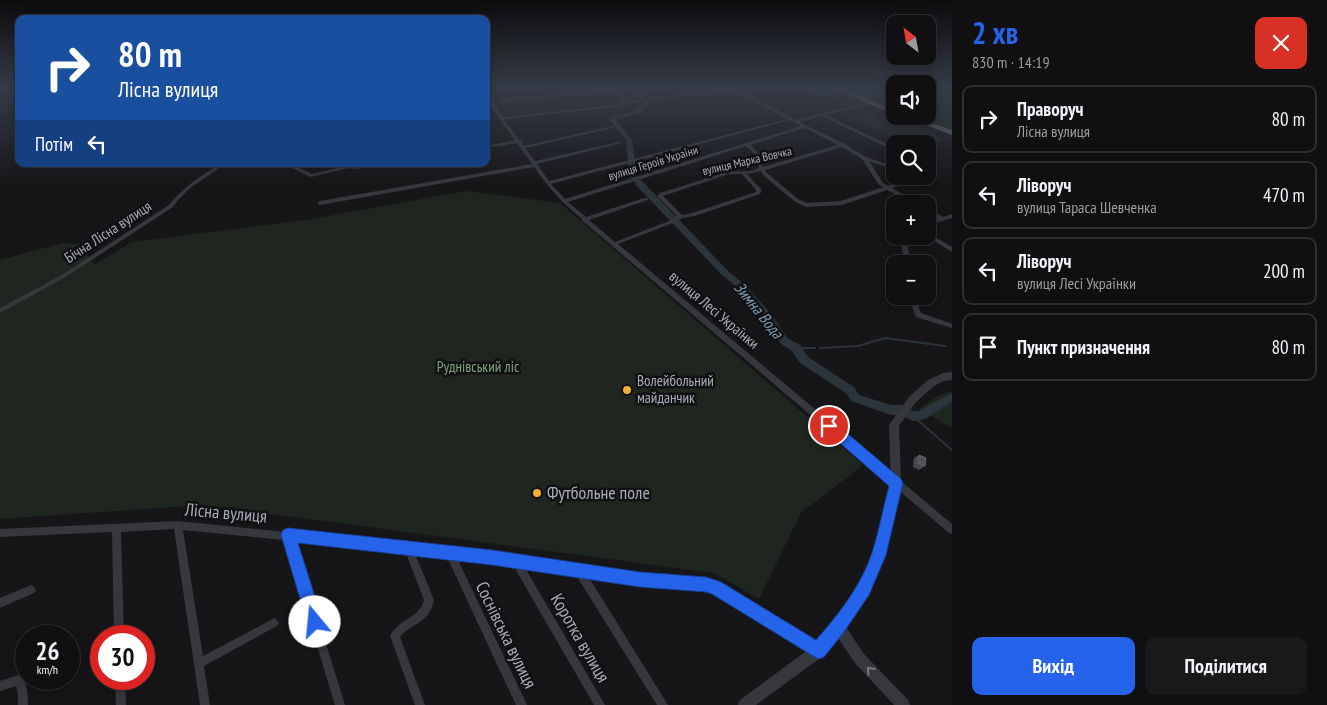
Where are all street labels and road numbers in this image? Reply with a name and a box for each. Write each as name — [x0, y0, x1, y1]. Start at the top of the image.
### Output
street label: вулиця Героїв України — [606, 142, 700, 183]
street label: вулиця Марка Вовчка — [701, 143, 793, 178]
street label: Бічна Лісна вулиця — [61, 196, 155, 267]
street label: вулиця Лесі Українки — [665, 266, 763, 353]
street label: Лісна вулиця — [183, 497, 268, 528]
street label: Соснівська вулиця — [471, 578, 542, 692]
street label: Коротка вулиця — [546, 589, 615, 686]

